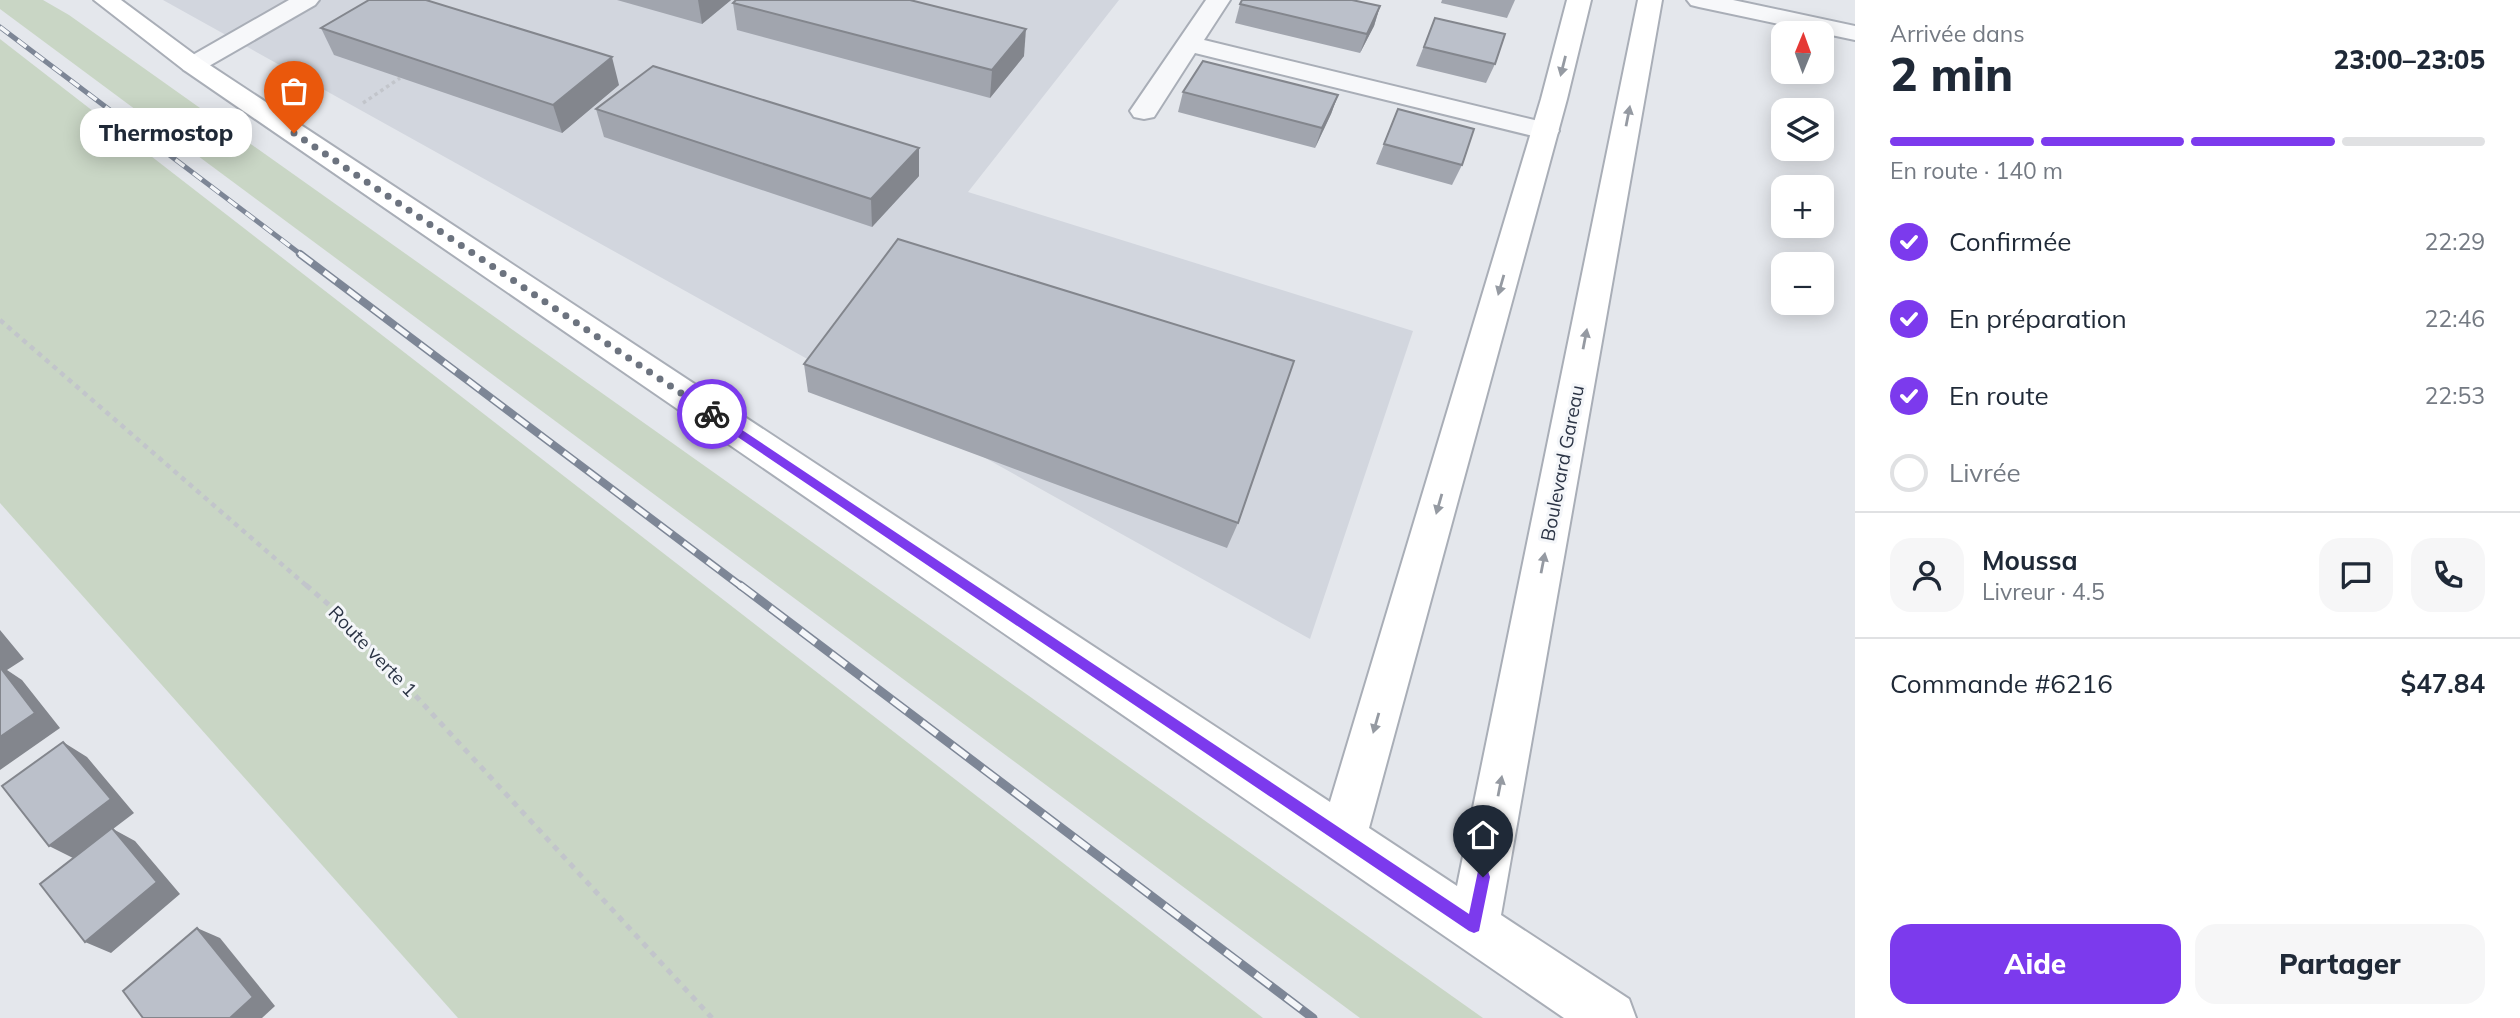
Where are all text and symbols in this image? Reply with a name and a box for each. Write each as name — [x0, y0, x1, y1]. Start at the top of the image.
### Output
text: Arrivée dans — [1890, 19, 2025, 48]
north arrow — [1771, 21, 1834, 84]
map controls — [1771, 21, 1834, 315]
text: 23:00–23:05 — [2334, 43, 2485, 76]
text: 2 min — [1890, 45, 2013, 103]
one-way arrow — [1557, 56, 1567, 77]
pin — [264, 61, 324, 133]
icon: bag — [275, 72, 313, 110]
button: layers — [1771, 98, 1834, 161]
one-way arrow — [1622, 105, 1633, 127]
callout: Thermostop — [80, 108, 252, 158]
text: Thermostop — [99, 118, 233, 147]
text: En route · 140 m — [1890, 156, 2063, 185]
button: + — [1771, 175, 1834, 238]
icon: check — [1890, 223, 1928, 261]
text: Confirmée — [1949, 225, 2071, 258]
text: 22:29 — [2425, 227, 2485, 256]
button: − — [1771, 252, 1834, 315]
one-way arrow — [1495, 274, 1506, 296]
icon: check — [1890, 300, 1928, 338]
text: En préparation — [1949, 302, 2127, 335]
text: 22:46 — [2425, 304, 2485, 333]
one-way arrow — [1580, 328, 1591, 350]
icon: check — [1890, 377, 1928, 415]
courier — [677, 379, 747, 449]
text: En route — [1949, 379, 2049, 412]
text: 22:53 — [2425, 381, 2485, 410]
street label: Boulevard Gareau — [1535, 383, 1589, 543]
icon: bike — [693, 395, 731, 433]
text: Livrée — [1949, 456, 2021, 489]
one-way arrow — [1433, 494, 1443, 515]
button: person — [1890, 538, 1964, 612]
button: chat — [2319, 538, 2393, 612]
button: phone — [2411, 538, 2485, 612]
text: Moussa — [1982, 544, 2078, 577]
one-way arrow — [1537, 552, 1548, 574]
text: Livreur · 4.5 — [1982, 577, 2105, 606]
street label: Route verte 1 — [324, 600, 422, 702]
text: Commande #6216 — [1890, 667, 2113, 700]
text: $47.84 — [2401, 667, 2485, 700]
one-way arrow — [1370, 712, 1380, 733]
one-way arrow — [1495, 775, 1506, 797]
pin — [1453, 805, 1513, 877]
icon: home — [1464, 816, 1502, 854]
button: Aide — [1890, 924, 2181, 1004]
button: Partager — [2195, 924, 2485, 1004]

